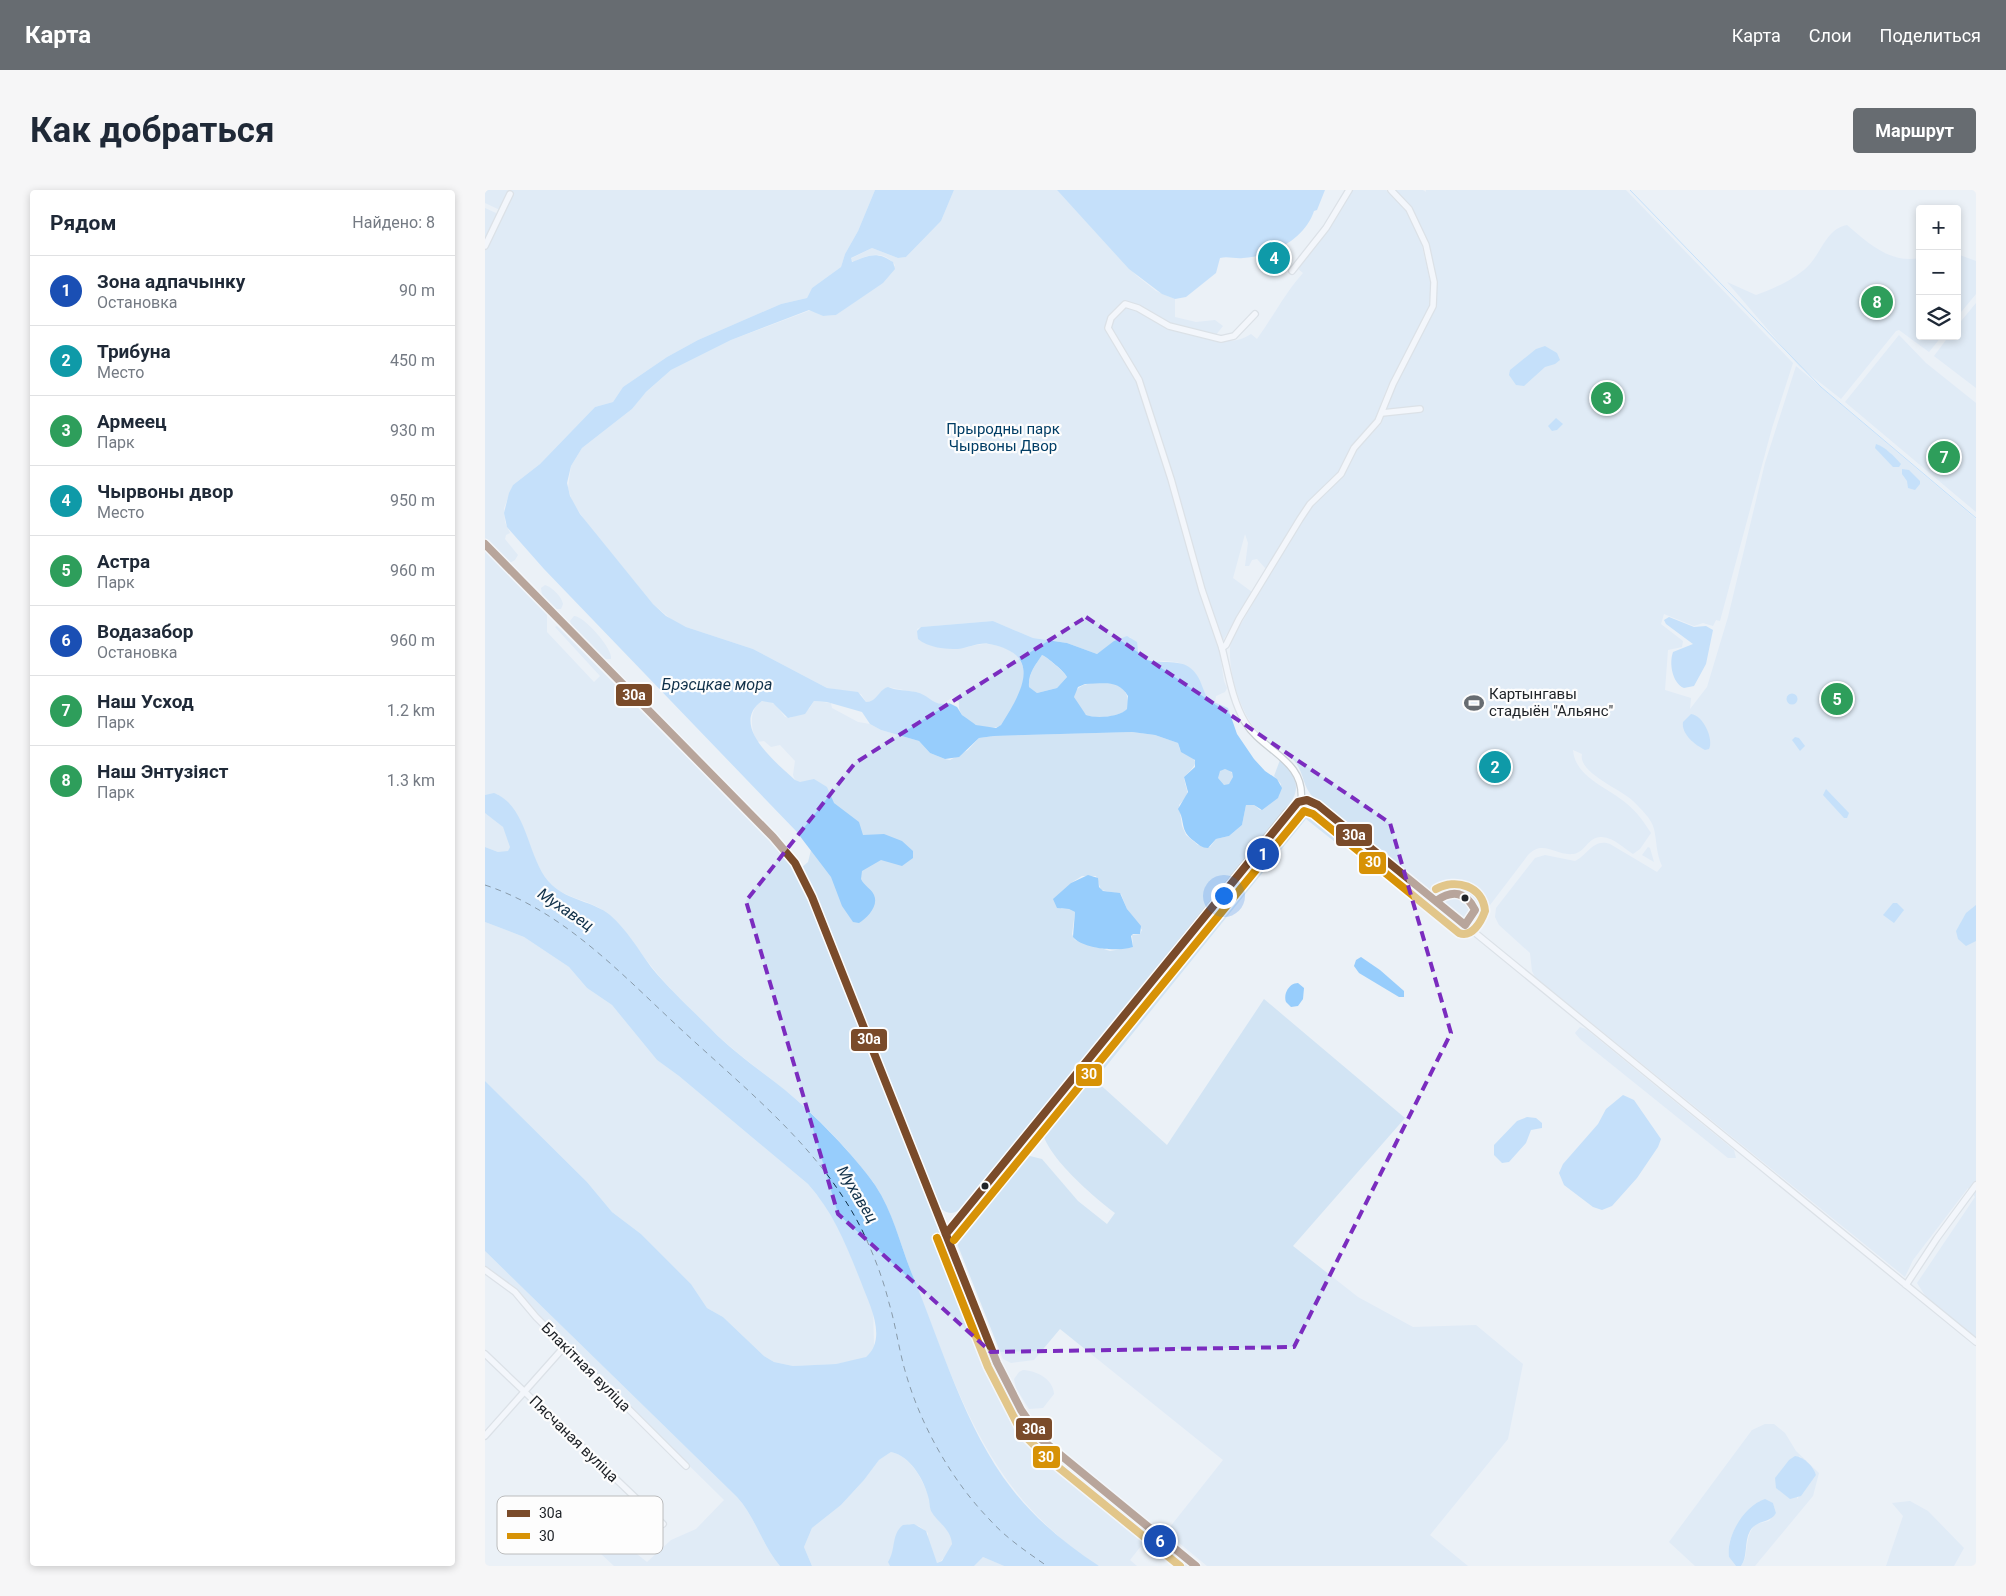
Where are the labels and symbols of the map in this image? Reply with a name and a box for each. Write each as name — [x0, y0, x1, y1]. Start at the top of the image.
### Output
pin: 4 — [1258, 239, 1290, 277]
pin: 8 — [1861, 283, 1893, 321]
pin: 3 — [1591, 379, 1623, 417]
park label: Прыродны парк Чырвоны Двор — [946, 420, 1060, 455]
pin: 7 — [1928, 438, 1960, 476]
water label: Брэсцкае мора — [662, 675, 772, 694]
pin: 5 — [1821, 680, 1853, 718]
line badge: 30а — [615, 683, 653, 707]
place label: Картынгавы стадыён "Альянс" — [1489, 685, 1613, 720]
text: 30а — [622, 687, 646, 703]
sports icon: Картынгавы стадыён "Альянс" — [1463, 692, 1485, 714]
pin: 2 — [1479, 748, 1511, 786]
line badge: 30а — [1335, 823, 1373, 847]
text: 30а — [1342, 827, 1366, 843]
pin: 1 — [1247, 835, 1279, 873]
line badge: 30 — [1358, 851, 1387, 875]
text: 30 — [1365, 854, 1381, 870]
your location — [1211, 883, 1237, 909]
water label: Мухавец — [534, 884, 597, 935]
unlabelled marker — [1460, 893, 1470, 903]
line badge: 30а — [850, 1028, 888, 1052]
text: 30а — [857, 1031, 881, 1047]
line badge: 30 — [1075, 1063, 1103, 1087]
text: 30 — [1081, 1066, 1097, 1082]
water label: Мухавец — [833, 1162, 882, 1226]
unlabelled marker — [980, 1181, 990, 1191]
street label: Блакітная вуліца — [538, 1319, 634, 1415]
street label: Пясчаная вуліца — [526, 1392, 622, 1486]
line badge: 30а — [1015, 1417, 1053, 1441]
text: 30а — [1022, 1421, 1046, 1437]
line badge: 30 — [1032, 1445, 1061, 1469]
text: 30 — [1038, 1449, 1054, 1465]
legend — [497, 1496, 663, 1554]
text: 30а — [539, 1505, 562, 1521]
pin: 6 — [1144, 1522, 1176, 1560]
text: 30 — [539, 1528, 555, 1544]

